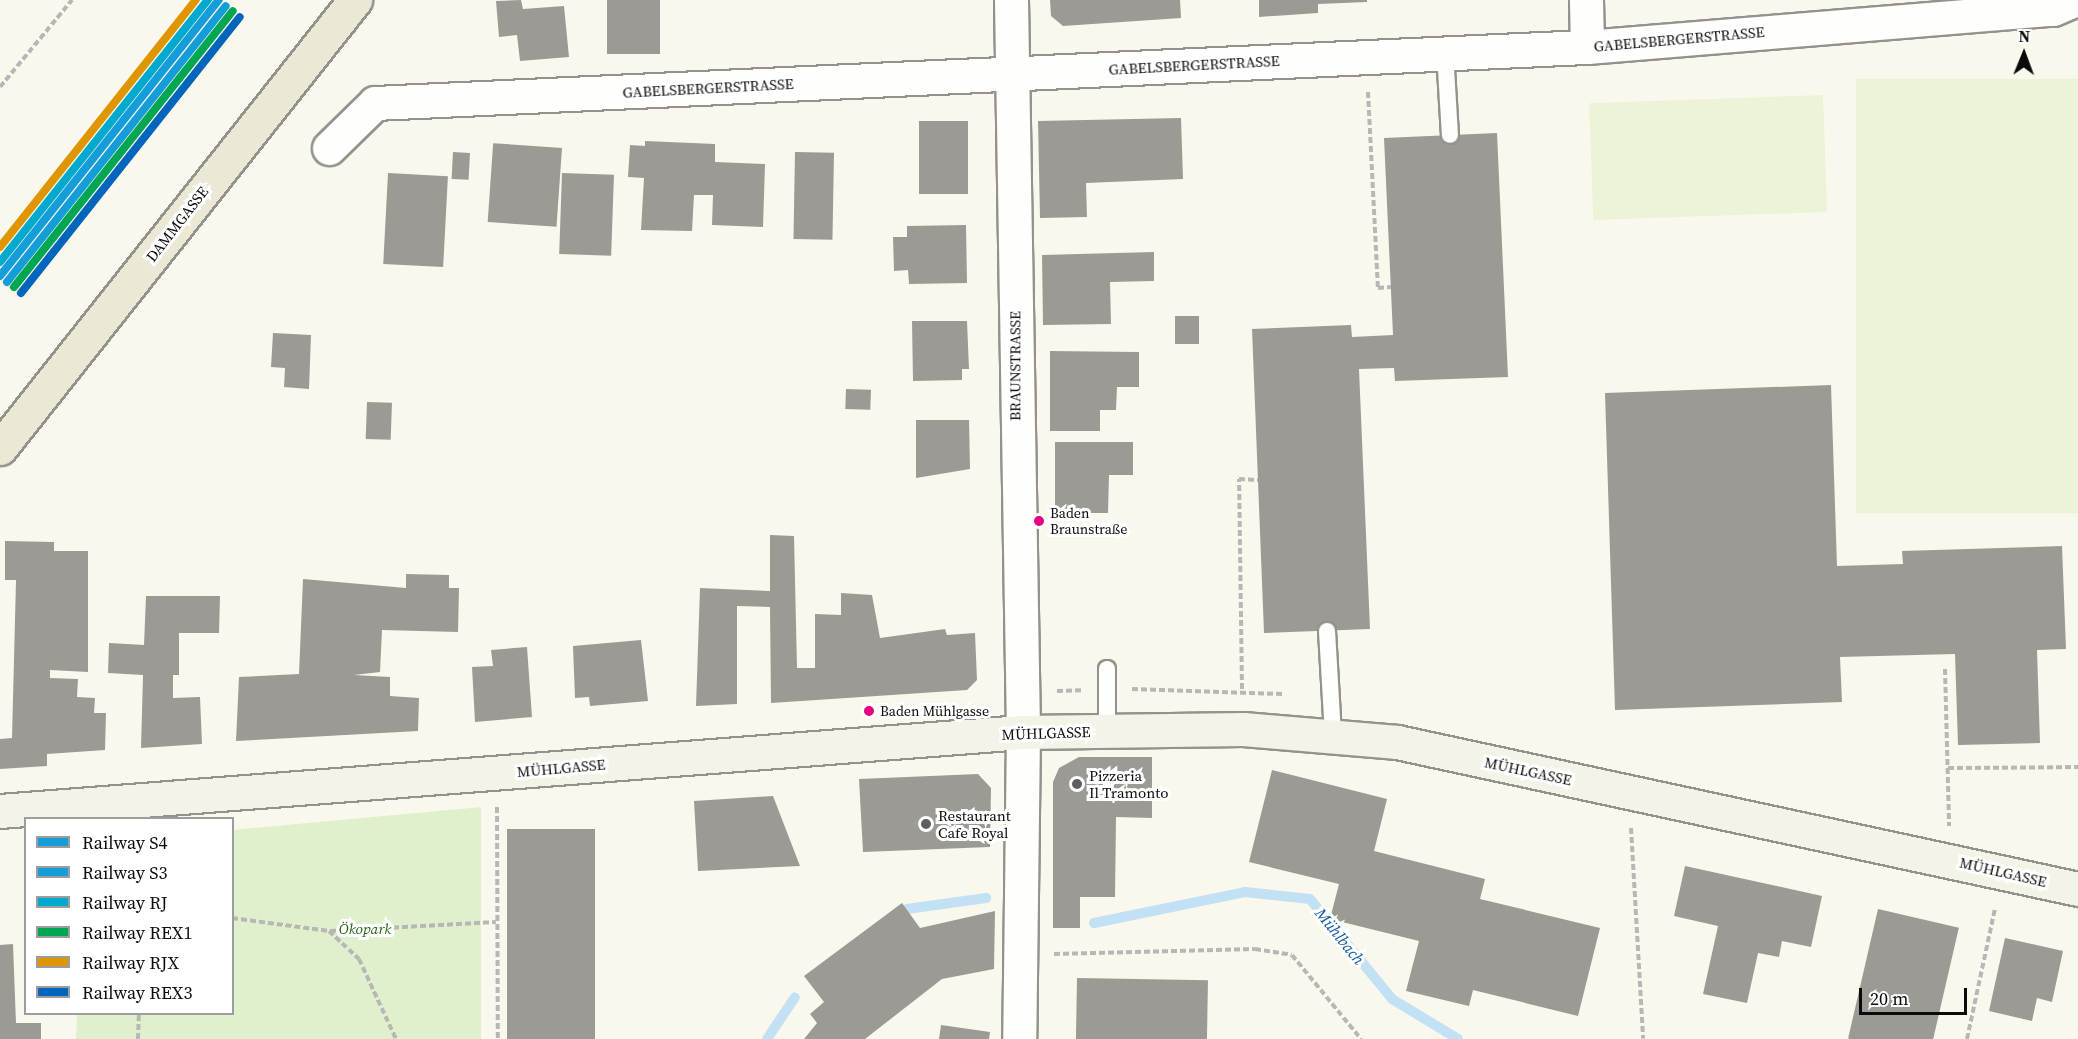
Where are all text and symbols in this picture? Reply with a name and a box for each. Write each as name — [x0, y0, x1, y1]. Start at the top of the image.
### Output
street label: GABELSBERGERSTRASSE — [1593, 23, 1765, 55]
north arrow — [1994, 24, 2054, 84]
text: N — [2018, 25, 2030, 47]
street label: GABELSBERGERSTRASSE — [1108, 52, 1280, 78]
street label: GABELSBERGERSTRASSE — [622, 75, 794, 101]
street label: DAMMGASSE — [142, 183, 212, 265]
street label: BRAUNSTRASSE — [1006, 311, 1024, 421]
place label: Baden Braunstraße — [1050, 505, 1127, 538]
marker: Baden Braunstraße — [1033, 515, 1045, 527]
place label: Baden Mühlgasse — [880, 703, 989, 719]
marker: Baden Mühlgasse — [863, 705, 875, 717]
street label: MÜHLGASSE — [1001, 722, 1091, 744]
street label: MÜHLGASSE — [1483, 753, 1573, 789]
street label: MÜHLGASSE — [516, 755, 606, 781]
place label: Pizzeria Il Tramonto — [1089, 766, 1169, 801]
marker: Pizzeria Il Tramonto — [1070, 777, 1084, 791]
place label: Restaurant Cafe Royal — [938, 806, 1011, 841]
legend — [24, 817, 234, 1015]
marker: Restaurant Cafe Royal — [919, 817, 933, 831]
text: Railway S4 — [82, 830, 168, 855]
street label: MÜHLGASSE — [1958, 853, 2048, 891]
text: Railway S3 — [82, 860, 168, 885]
text: Railway RJ — [82, 890, 168, 915]
water label: Mühlbach — [1311, 904, 1369, 968]
text: Railway REX1 — [82, 920, 193, 945]
park label: Ökopark — [339, 920, 391, 938]
text: Railway RJX — [82, 950, 179, 975]
scale bar — [1862, 976, 1970, 1014]
text: Railway REX3 — [82, 980, 193, 1005]
text: 20 m — [1870, 986, 1908, 1011]

